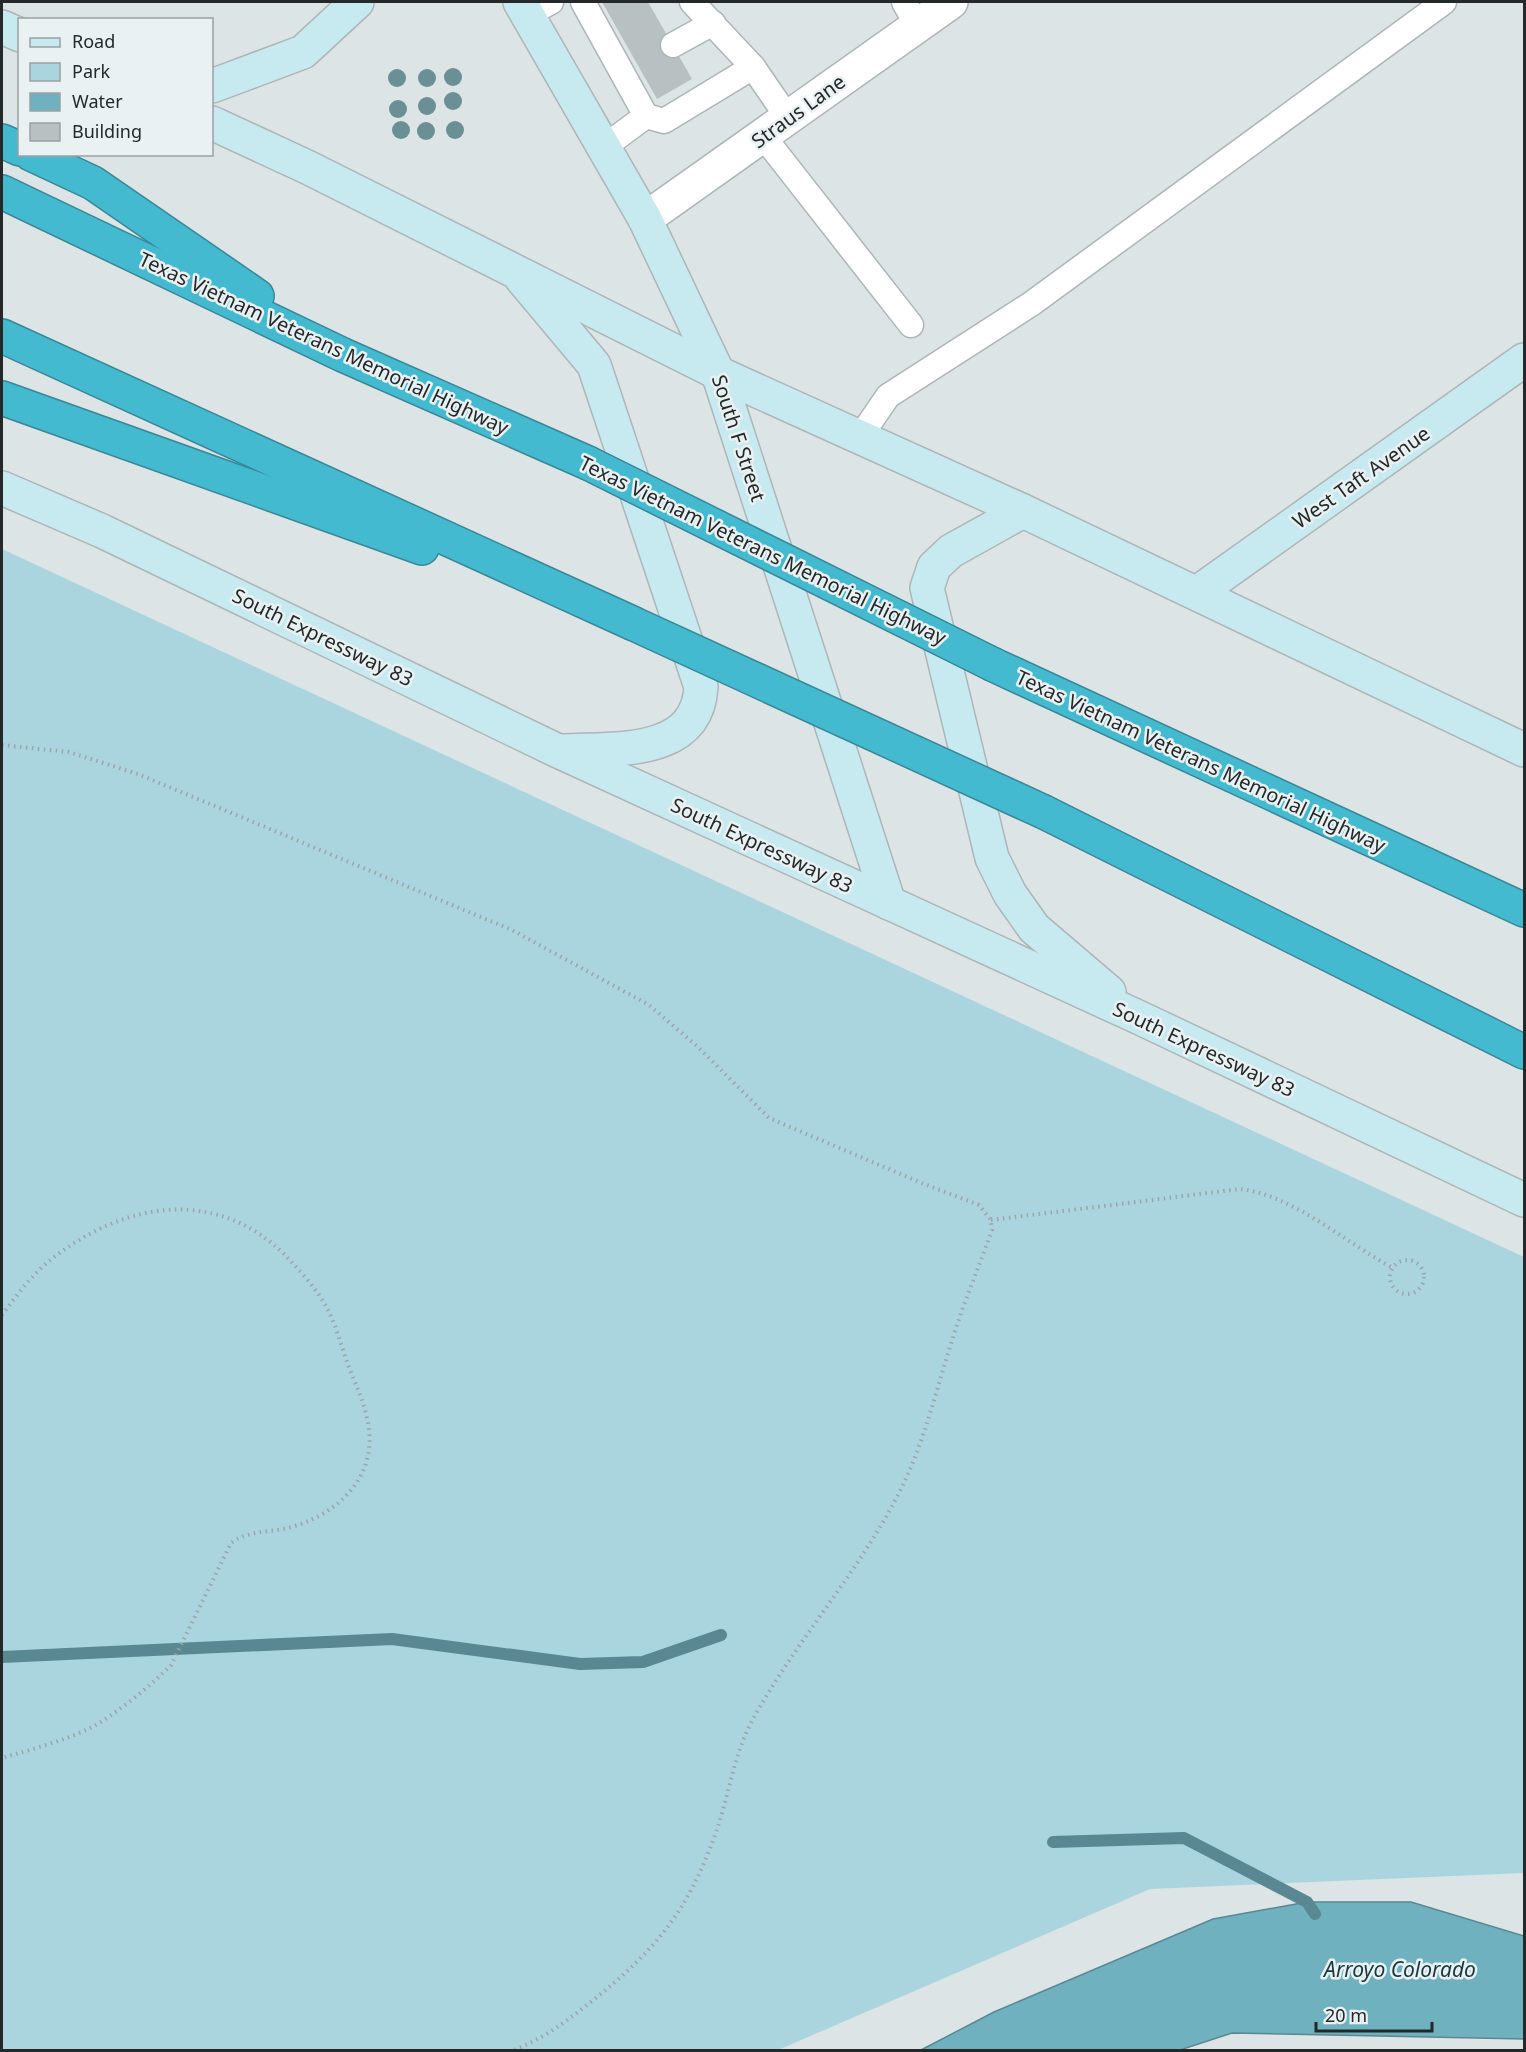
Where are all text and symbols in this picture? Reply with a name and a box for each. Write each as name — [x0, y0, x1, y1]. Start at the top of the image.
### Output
legend — [18, 18, 213, 156]
text: Road — [72, 29, 115, 53]
text: Park — [72, 59, 110, 83]
street label: Straus Lane — [746, 68, 850, 154]
text: Water — [72, 89, 123, 113]
text: Building — [72, 119, 142, 143]
street label: Texas Vietnam Veterans Memorial Highway — [135, 245, 514, 441]
street label: South F Street — [706, 371, 772, 505]
street label: West Taft Avenue — [1287, 420, 1435, 534]
street label: Texas Vietnam Veterans Memorial Highway — [575, 449, 952, 651]
street label: South Expressway 83 — [228, 582, 418, 692]
street label: Texas Vietnam Veterans Memorial Highway — [1012, 663, 1391, 859]
street label: South Expressway 83 — [667, 791, 857, 899]
street label: South Expressway 83 — [1109, 995, 1299, 1103]
water label: Arroyo Colorado — [1322, 1955, 1476, 1983]
scale bar — [1316, 1995, 1432, 2033]
text: 20 m — [1325, 2003, 1367, 2027]

